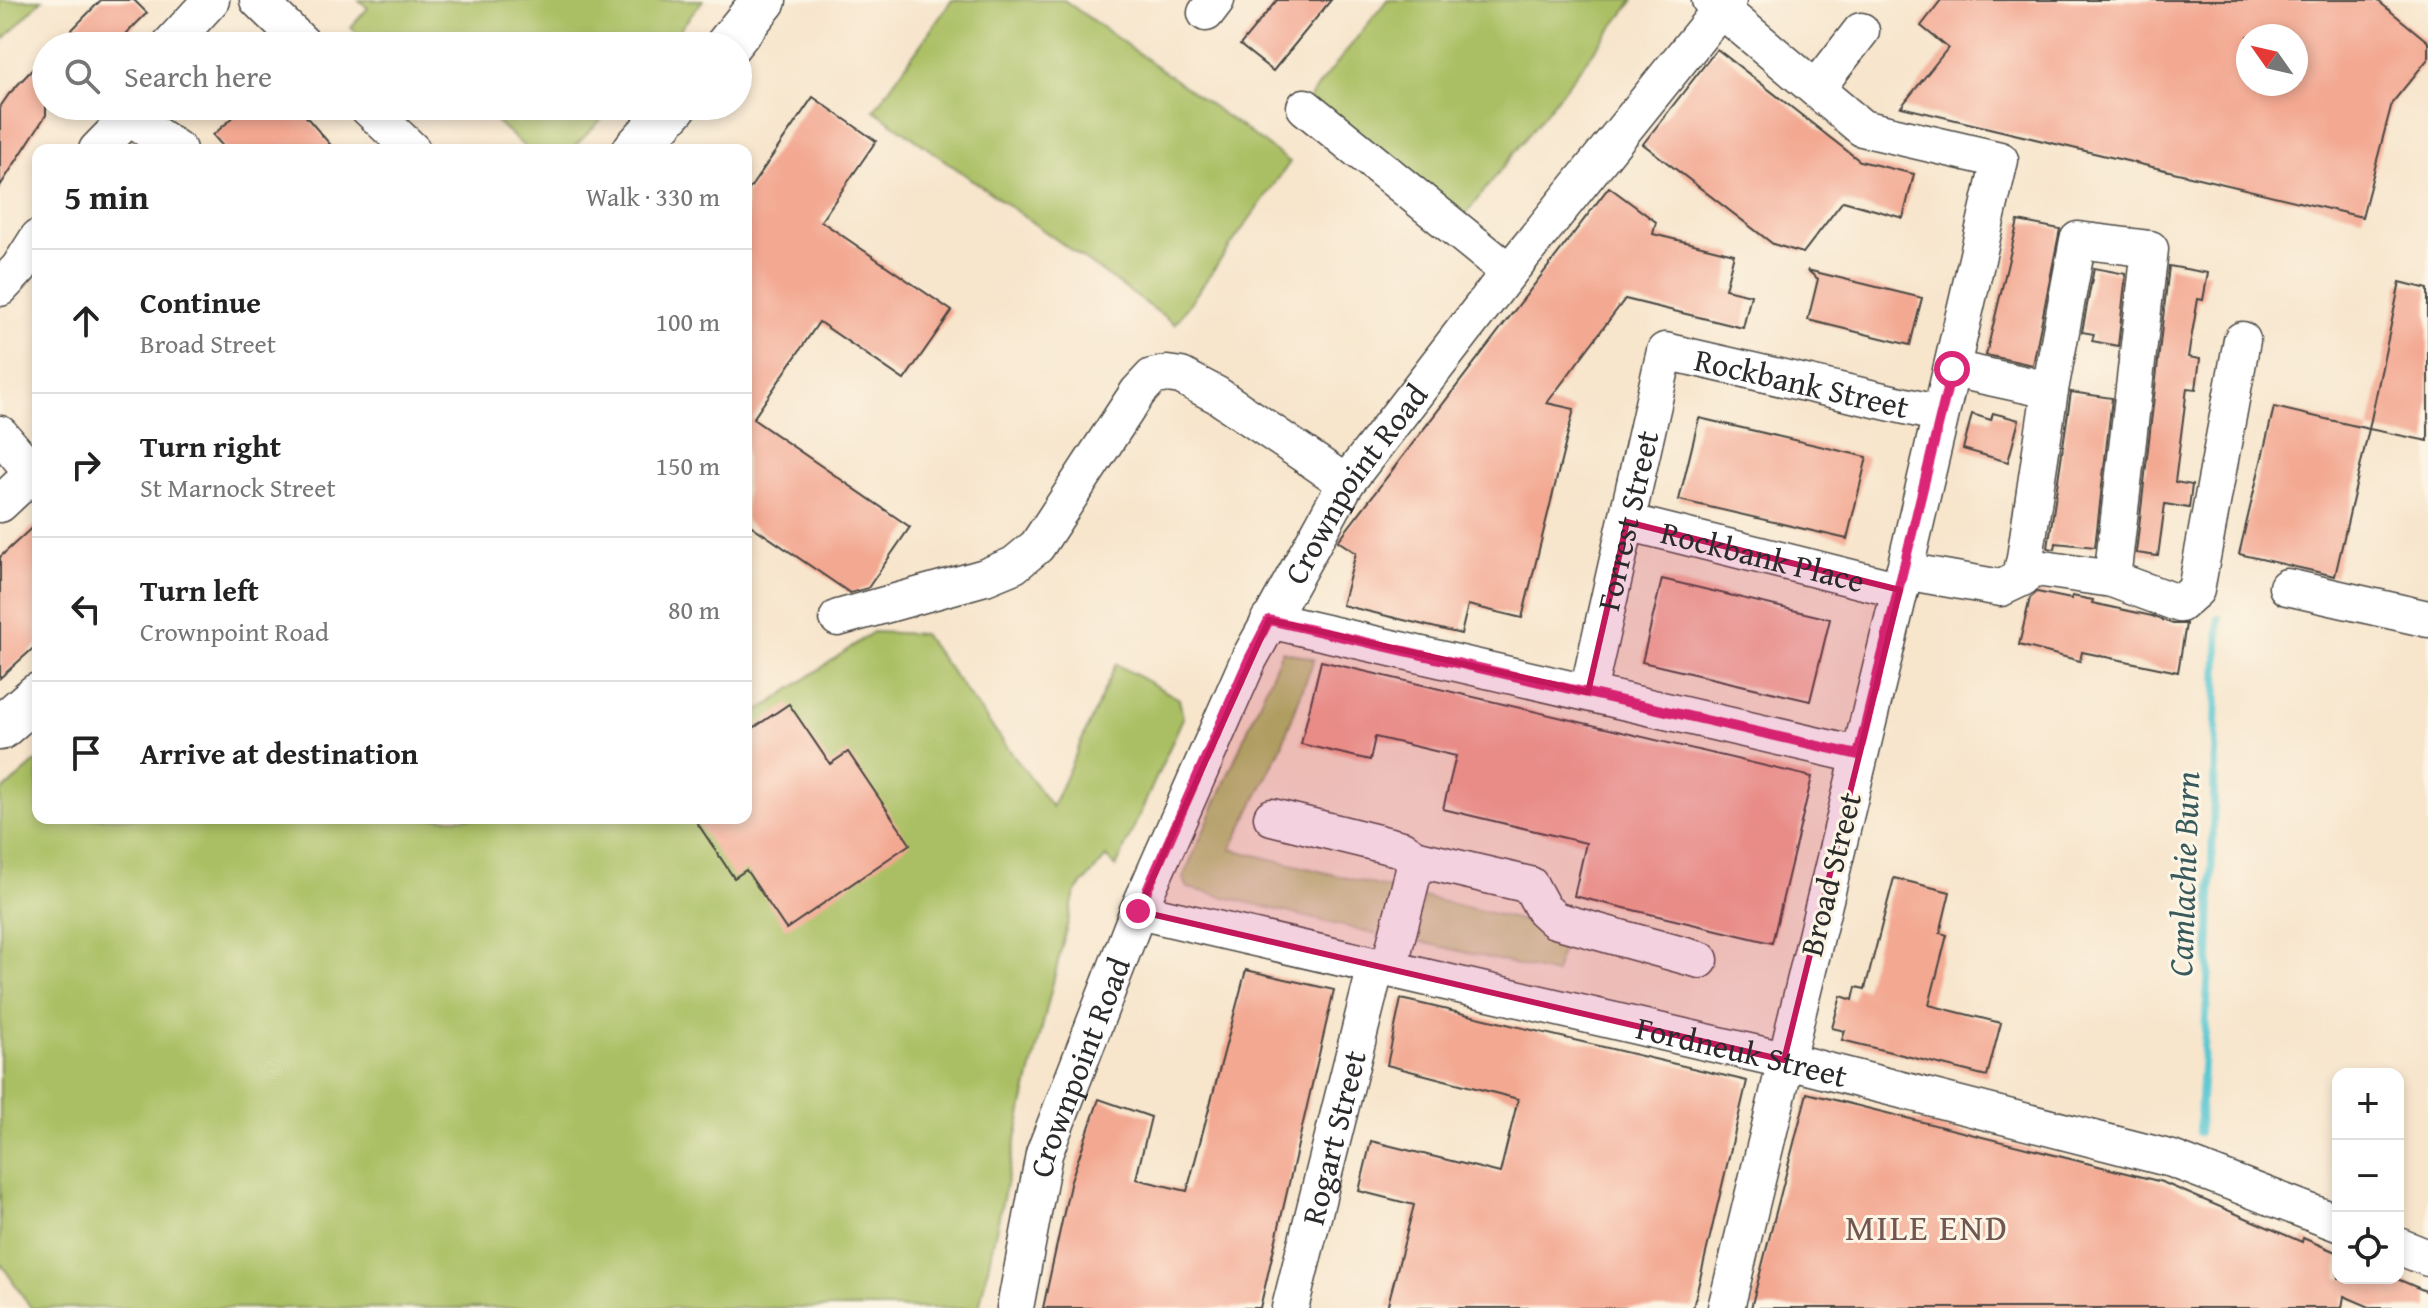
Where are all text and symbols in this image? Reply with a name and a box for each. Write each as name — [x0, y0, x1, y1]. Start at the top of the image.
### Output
north arrow — [2236, 24, 2308, 96]
search box — [32, 32, 752, 120]
icon: search — [60, 54, 104, 98]
text: Search here — [124, 54, 272, 98]
text: 5 min — [64, 172, 149, 221]
text: Walk · 330 m — [586, 177, 720, 216]
text: Continue — [140, 280, 261, 324]
icon: ahead — [64, 299, 108, 343]
text: 100 m — [655, 302, 720, 341]
text: Broad Street — [140, 324, 276, 363]
street label: Rockbank Street — [1690, 335, 1914, 430]
route start — [1934, 351, 1970, 387]
street label: Crownpoint Road — [1271, 373, 1438, 592]
text: Turn right — [140, 424, 281, 468]
street label: Forrest Street — [1584, 426, 1670, 615]
icon: right — [64, 443, 108, 487]
text: 150 m — [655, 446, 720, 485]
text: St Marnock Street — [140, 468, 336, 507]
street label: Rockbank Place — [1656, 508, 1870, 604]
text: Turn left — [140, 568, 259, 612]
icon: left — [64, 587, 108, 631]
text: 80 m — [668, 590, 720, 629]
text: Crownpoint Road — [140, 612, 329, 651]
icon: arrive — [64, 731, 108, 775]
text: Arrive at destination — [140, 731, 418, 775]
water label: Camlachie Burn — [2155, 770, 2211, 978]
street label: Broad Street — [1787, 787, 1873, 961]
route end — [1120, 893, 1156, 929]
street label: Crownpoint Road — [1017, 950, 1142, 1181]
street label: Fordneuk Street — [1632, 1003, 1852, 1099]
street label: Rogart Street — [1288, 1045, 1377, 1229]
map controls — [2332, 1068, 2404, 1284]
button: + — [2332, 1068, 2404, 1140]
button: − — [2332, 1140, 2404, 1212]
district label: MILE END — [1845, 1200, 2009, 1253]
button: locate — [2332, 1212, 2404, 1284]

